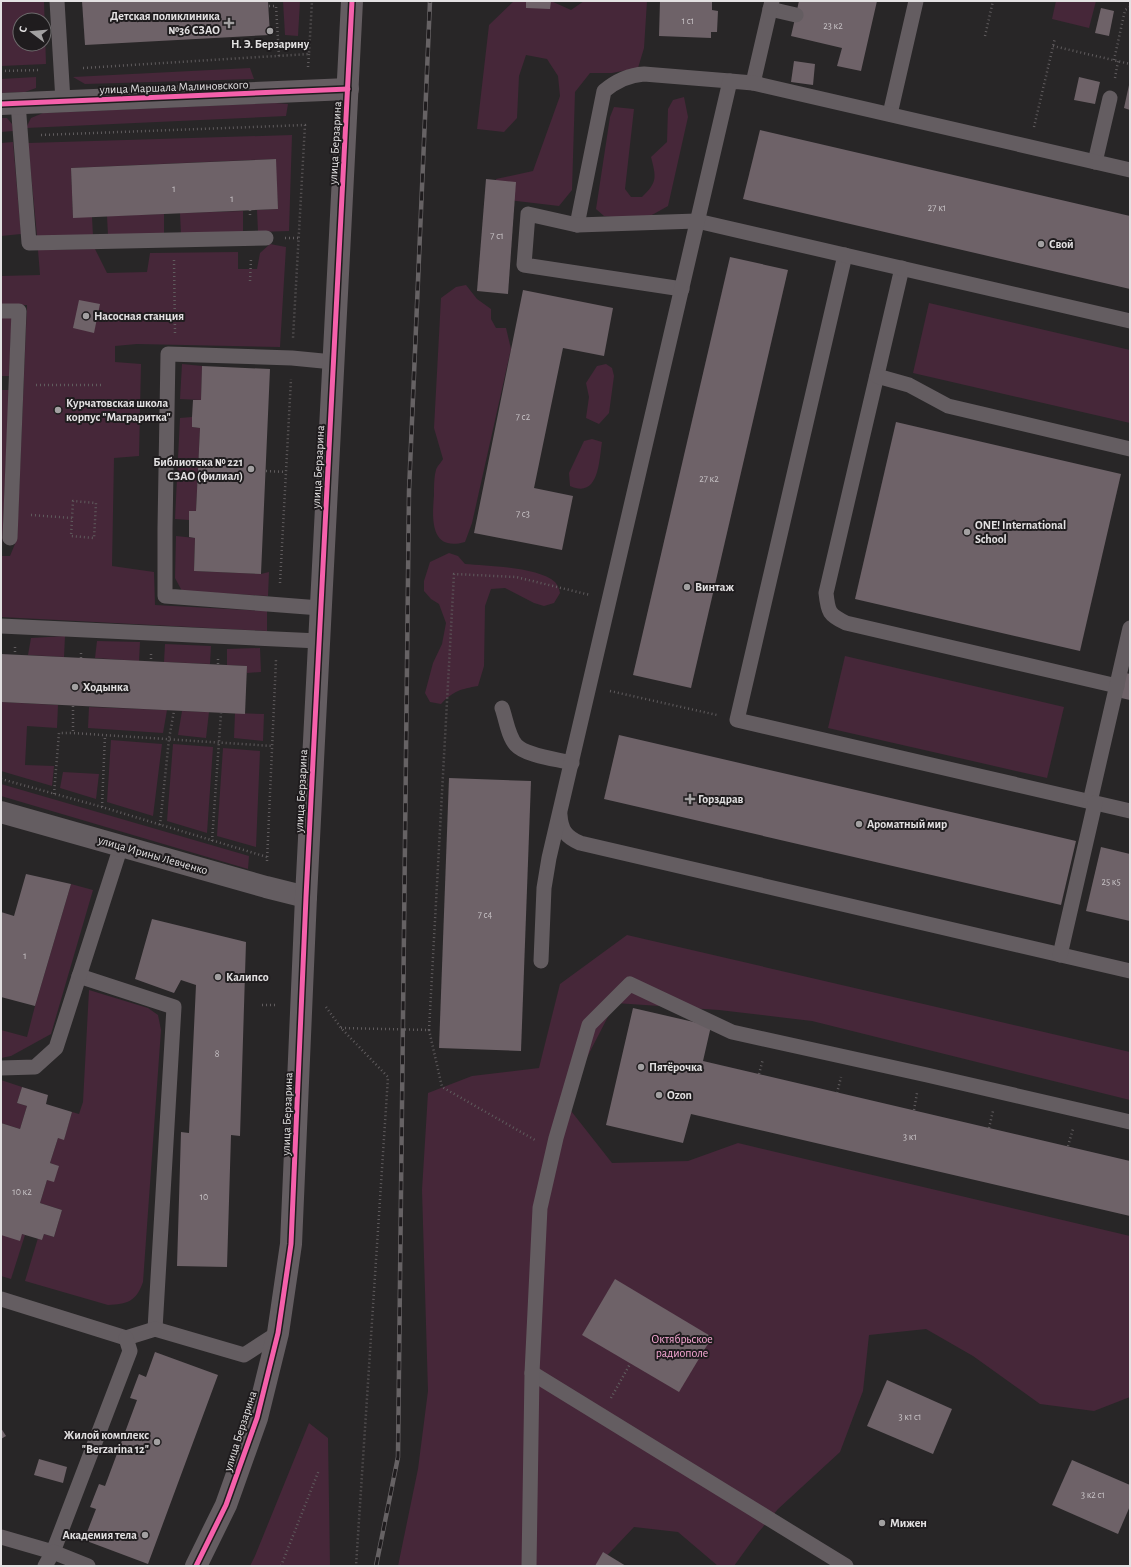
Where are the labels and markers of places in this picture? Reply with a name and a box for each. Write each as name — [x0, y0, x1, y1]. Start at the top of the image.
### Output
place label: Детская поликлиника №36 СЗАО — [110, 10, 220, 36]
marker: Детская поликлиника №36 СЗАО — [223, 17, 235, 29]
marker: Н. Э. Берзарину — [265, 26, 275, 36]
place label: Н. Э. Берзарину — [231, 38, 310, 51]
place label: Свой — [1049, 238, 1074, 250]
marker: Свой — [1036, 239, 1046, 249]
place label: Насосная станция — [94, 310, 184, 322]
marker: Насосная станция — [81, 311, 91, 321]
place label: Курчатовская школа корпус "Маграритка" — [66, 397, 171, 424]
marker: Курчатовская школа корпус "Маграритка" — [53, 405, 63, 415]
place label: Библиотека № 221 СЗАО (филиал) — [153, 456, 243, 483]
marker: Библиотека № 221 СЗАО (филиал) — [246, 464, 256, 474]
place label: ONE! International School — [975, 519, 1066, 545]
marker: ONE! International School — [962, 527, 972, 537]
place label: Винтаж — [695, 581, 734, 593]
marker: Винтаж — [682, 582, 692, 592]
place label: Ходынка — [83, 681, 129, 693]
marker: Ходынка — [70, 682, 80, 692]
place label: Горздрав — [698, 793, 744, 805]
marker: Горздрав — [685, 794, 695, 804]
place label: Ароматный мир — [867, 818, 947, 830]
marker: Ароматный мир — [854, 819, 864, 829]
place label: Калипсо — [226, 971, 269, 983]
marker: Калипсо — [213, 972, 223, 982]
place label: Пятёрочка — [649, 1061, 703, 1073]
marker: Пятёрочка — [636, 1062, 646, 1072]
place label: Ozon — [667, 1089, 692, 1101]
marker: Ozon — [654, 1090, 664, 1100]
place label: Жилой комплекс "Berzarina 12" — [64, 1429, 149, 1455]
marker: Жилой комплекс "Berzarina 12" — [152, 1437, 162, 1447]
place label: Мижен — [890, 1517, 927, 1529]
marker: Мижен — [877, 1518, 887, 1528]
place label: Академия тела — [62, 1529, 137, 1541]
marker: Академия тела — [140, 1530, 150, 1540]

